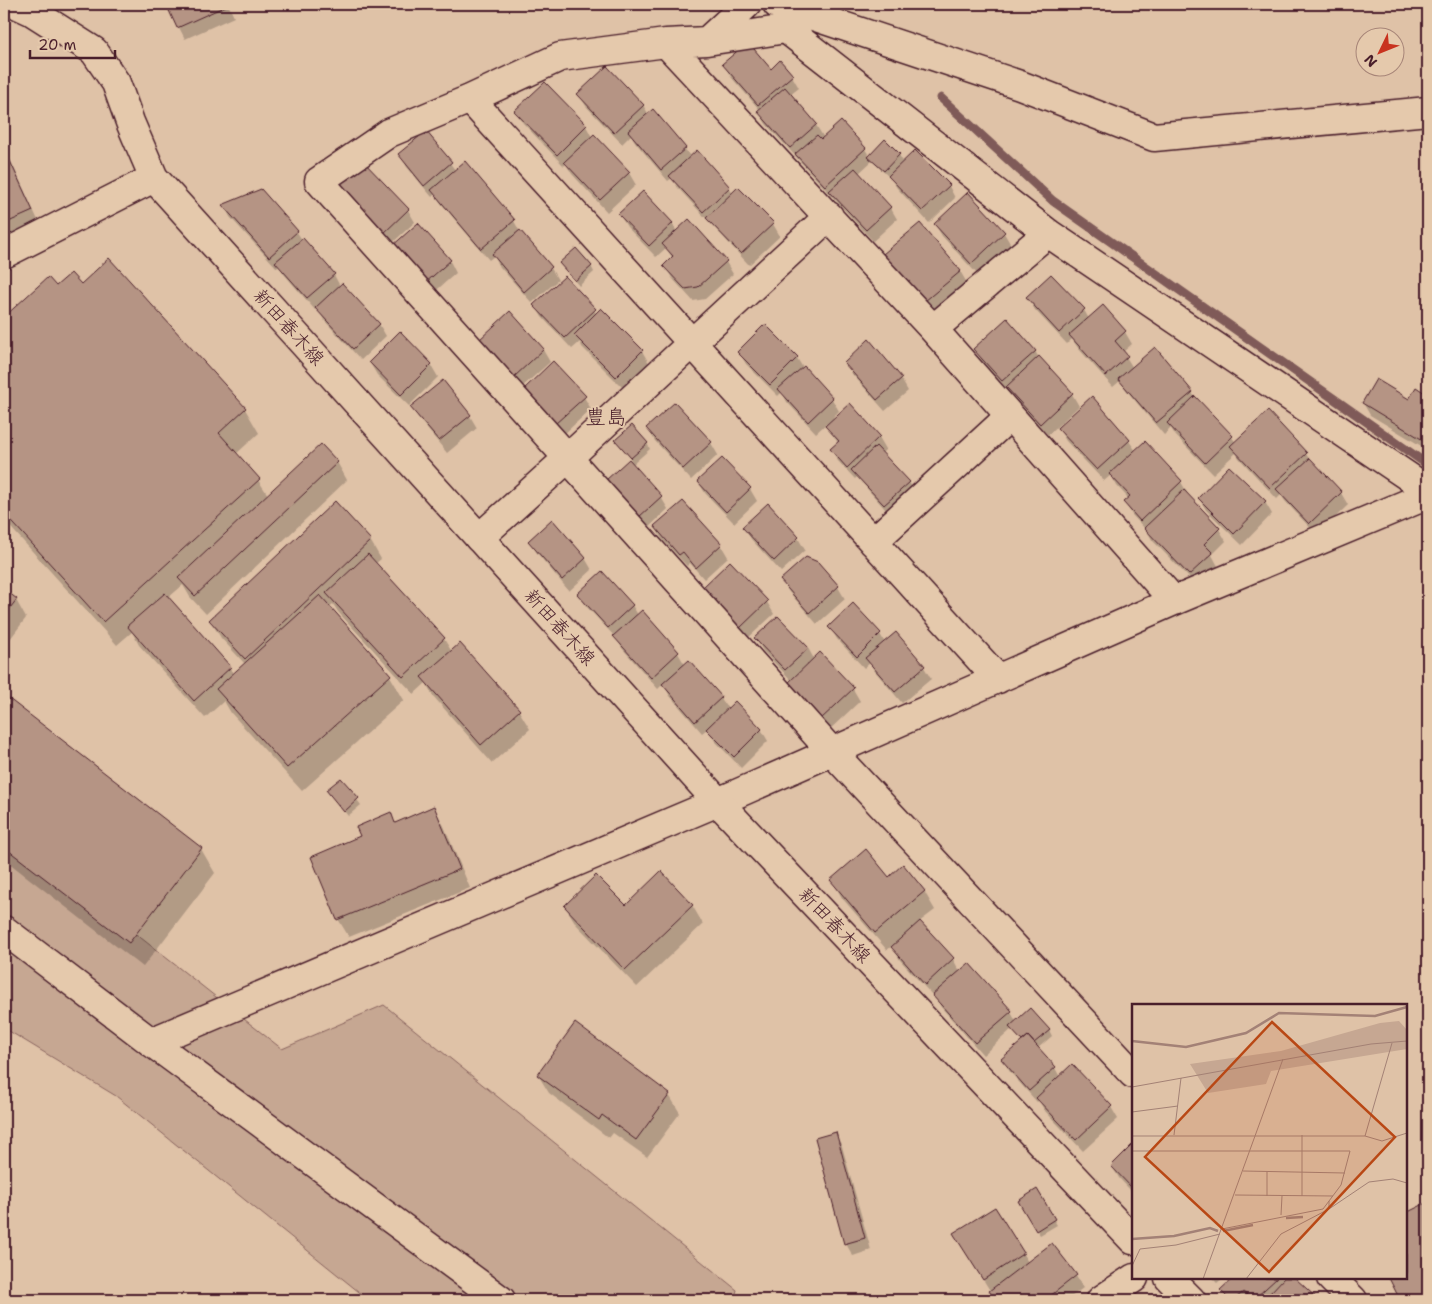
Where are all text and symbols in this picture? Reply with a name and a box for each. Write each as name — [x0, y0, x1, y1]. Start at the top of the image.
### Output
scale bar — [30, 28, 115, 60]
north arrow — [1354, 28, 1404, 78]
text: 20 m — [38, 35, 77, 55]
text: N — [1360, 51, 1381, 71]
street label: 新田春木線 — [248, 283, 330, 371]
district label: 豊島 — [585, 403, 627, 431]
street label: 新田春木線 — [519, 583, 601, 671]
street label: 新田春木線 — [793, 882, 877, 968]
inset map — [1132, 1004, 1407, 1279]

